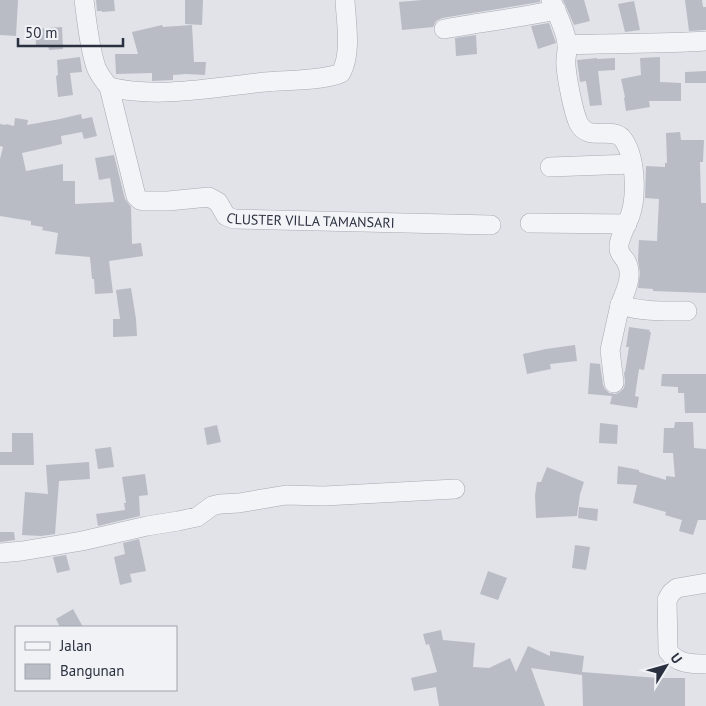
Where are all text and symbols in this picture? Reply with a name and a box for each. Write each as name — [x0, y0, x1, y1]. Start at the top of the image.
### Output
scale bar — [18, 15, 122, 47]
text: 50 m — [25, 23, 58, 42]
street label: CLUSTER VILLA TAMANSARI — [224, 208, 395, 232]
legend — [15, 626, 178, 691]
text: Jalan — [59, 636, 92, 655]
north arrow — [641, 641, 691, 691]
text: U — [667, 649, 686, 667]
text: Bangunan — [60, 661, 124, 680]

